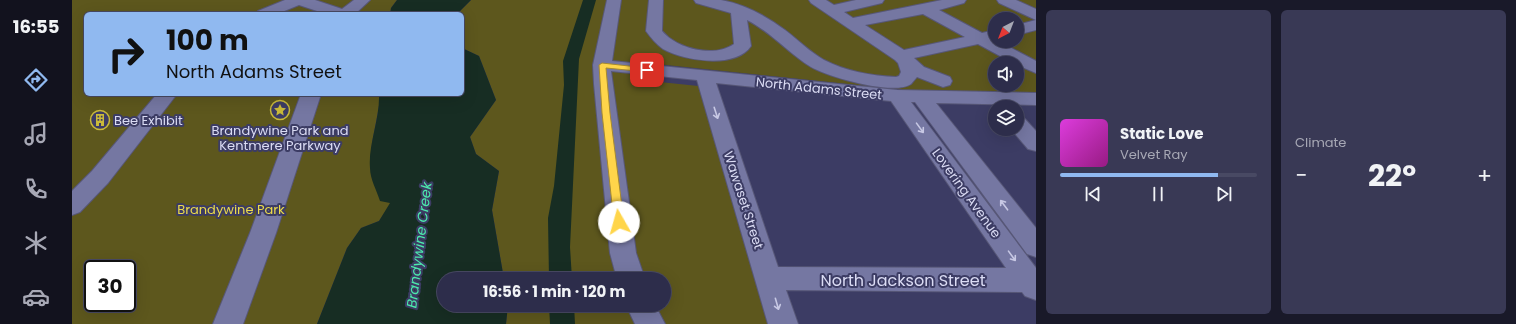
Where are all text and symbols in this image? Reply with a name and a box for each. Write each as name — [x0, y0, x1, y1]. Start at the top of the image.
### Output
north arrow — [988, 12, 1024, 48]
map controls — [988, 12, 1024, 136]
text: 16:55 — [13, 14, 59, 39]
text: 100 m — [166, 21, 249, 60]
icon: right — [100, 28, 152, 80]
pin — [630, 53, 664, 87]
button: sound — [988, 56, 1024, 92]
text: North Adams Street — [166, 59, 342, 84]
icon: arrive — [636, 59, 658, 81]
icon: directions — [22, 66, 50, 94]
street label: North Adams Street — [755, 72, 883, 105]
place icon: Brandywine Park and Kentmere Parkway — [269, 99, 291, 121]
button: layers — [988, 100, 1024, 136]
one-way arrow — [713, 107, 720, 120]
building icon: Bee Exhibit — [89, 109, 111, 131]
place label: Bee Exhibit — [114, 111, 183, 130]
icon: music — [22, 120, 50, 148]
place label: Brandywine Park and Kentmere Parkway — [212, 121, 348, 155]
one-way arrow — [916, 122, 924, 133]
text: Static Love — [1120, 123, 1204, 144]
text: Climate — [1295, 133, 1346, 152]
street label: Lovering Avenue — [928, 145, 1006, 242]
text: Velvet Ray — [1120, 145, 1188, 164]
street label: Wawaset Street — [719, 149, 768, 252]
text: 22° — [1368, 154, 1416, 197]
text: − — [1295, 160, 1307, 191]
text: + — [1477, 160, 1492, 191]
icon: phone — [22, 175, 50, 203]
water label: Brandywine Creek — [401, 180, 437, 309]
icon: previous — [1082, 183, 1104, 205]
icon: pause — [1147, 183, 1169, 205]
icon: next — [1213, 183, 1235, 205]
park label: Brandywine Park — [177, 200, 285, 219]
one-way arrow — [1000, 200, 1008, 211]
position arrow — [598, 201, 640, 243]
icon: climate — [22, 229, 50, 257]
one-way arrow — [1008, 250, 1016, 261]
speed limit sign: 30 — [84, 260, 136, 312]
street label: North Jackson Street — [821, 269, 986, 292]
text: 16:56 · 1 min · 120 m — [483, 281, 625, 302]
icon: car — [22, 283, 50, 311]
one-way arrow — [774, 297, 781, 310]

